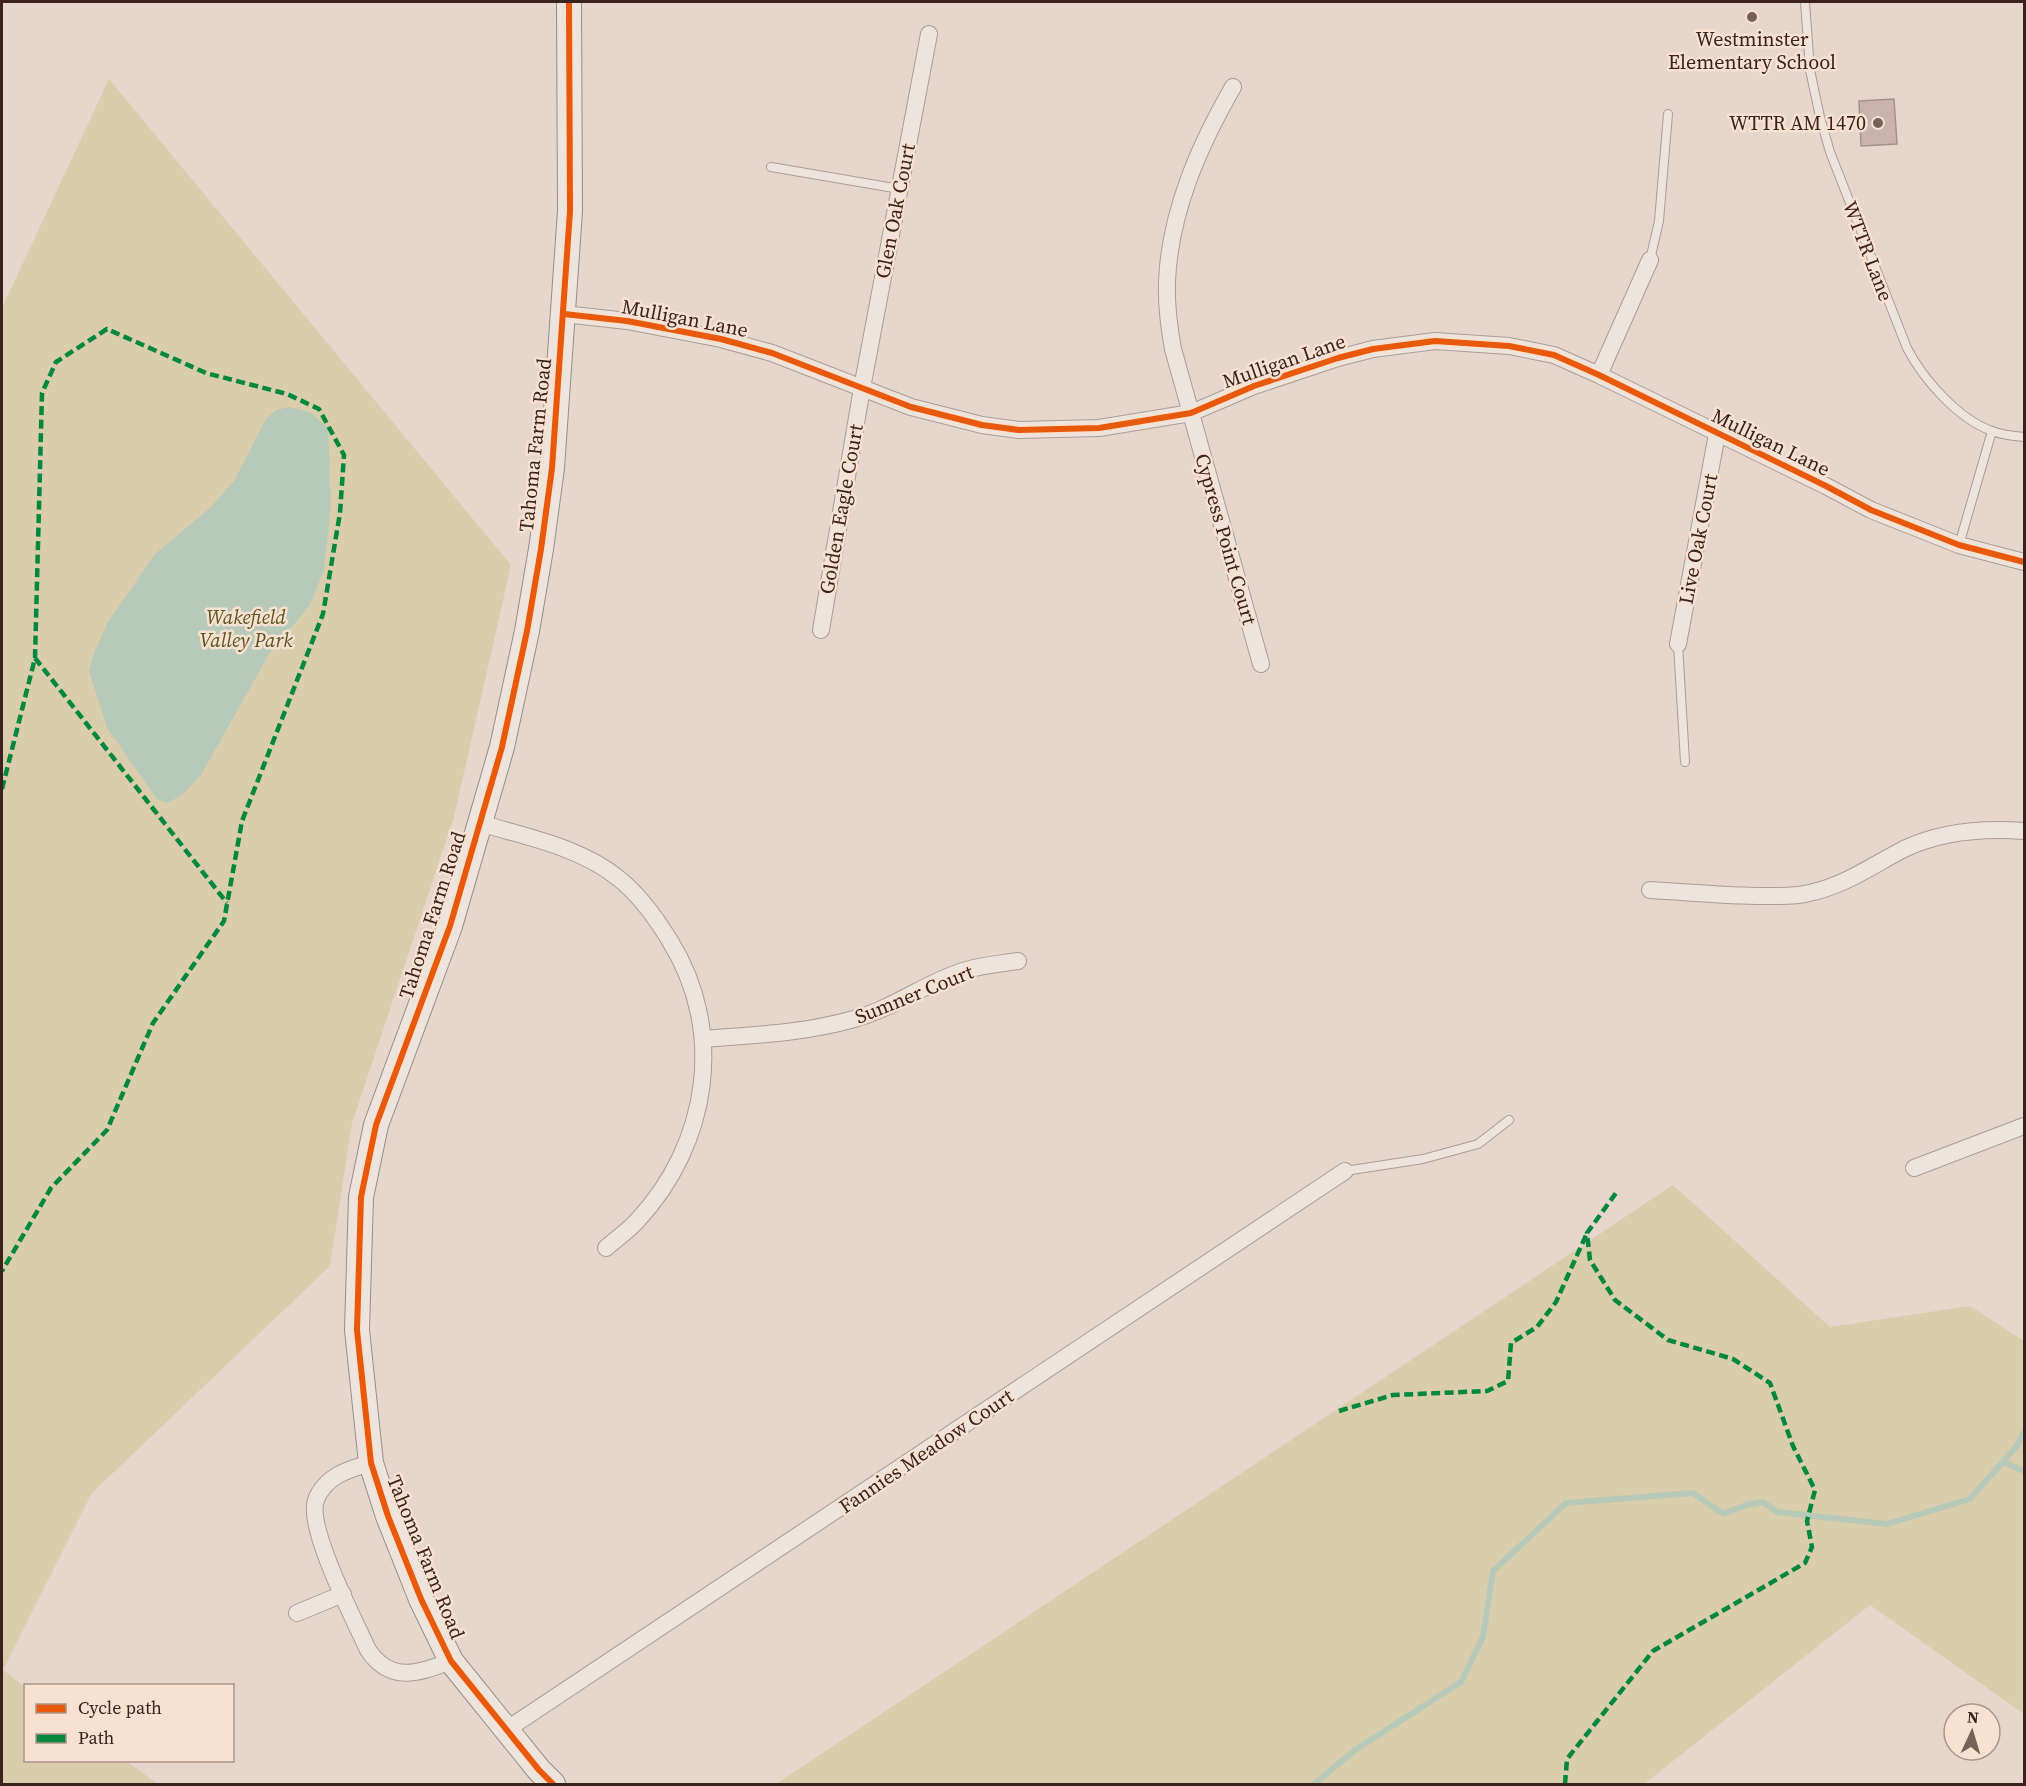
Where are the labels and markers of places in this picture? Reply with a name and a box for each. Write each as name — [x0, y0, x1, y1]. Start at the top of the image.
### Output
marker: Westminster Elementary School — [1745, 10, 1759, 24]
place label: Westminster Elementary School — [1668, 25, 1836, 76]
place label: WTTR AM 1470 — [1729, 109, 1866, 137]
marker: WTTR AM 1470 — [1871, 116, 1885, 130]

